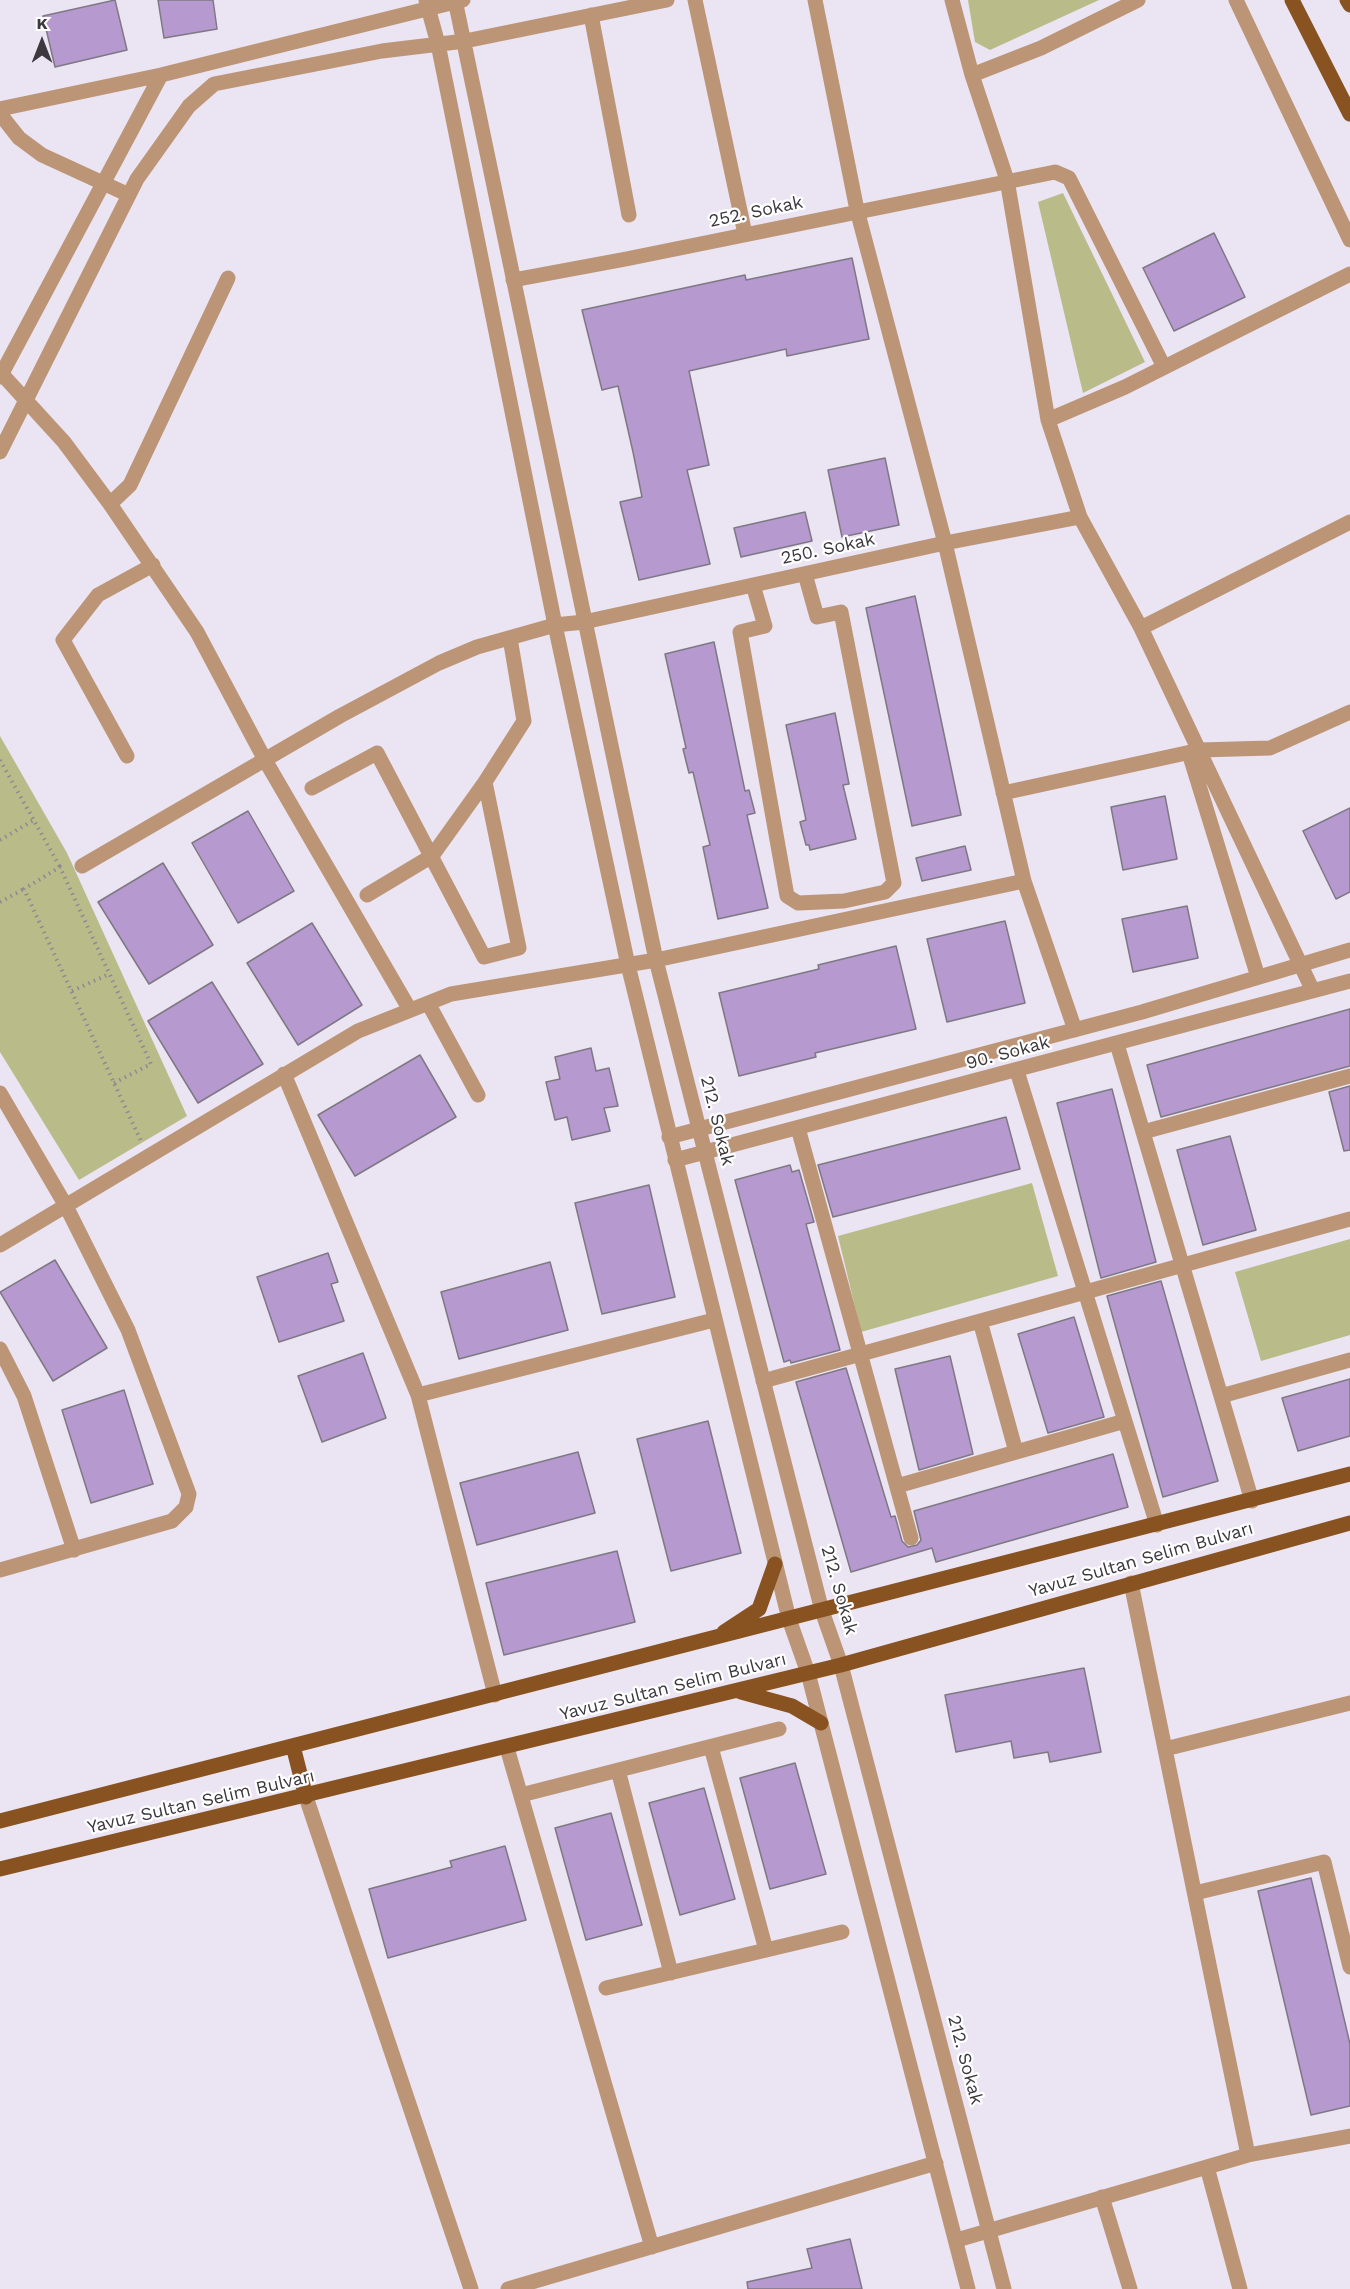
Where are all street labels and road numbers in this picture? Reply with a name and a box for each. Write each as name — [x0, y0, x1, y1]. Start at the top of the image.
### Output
street label: 252. Sokak — [707, 192, 805, 232]
street label: 250. Sokak — [779, 529, 877, 569]
street label: 90. Sokak — [964, 1031, 1052, 1075]
street label: 212. Sokak — [695, 1074, 739, 1168]
street label: Yavuz Sultan Selim Bulvarı — [1026, 1518, 1256, 1602]
street label: 212. Sokak — [816, 1543, 862, 1637]
street label: Yavuz Sultan Selim Bulvarı — [558, 1648, 788, 1726]
street label: Yavuz Sultan Selim Bulvarı — [85, 1765, 317, 1839]
street label: 212. Sokak — [943, 2013, 987, 2107]

